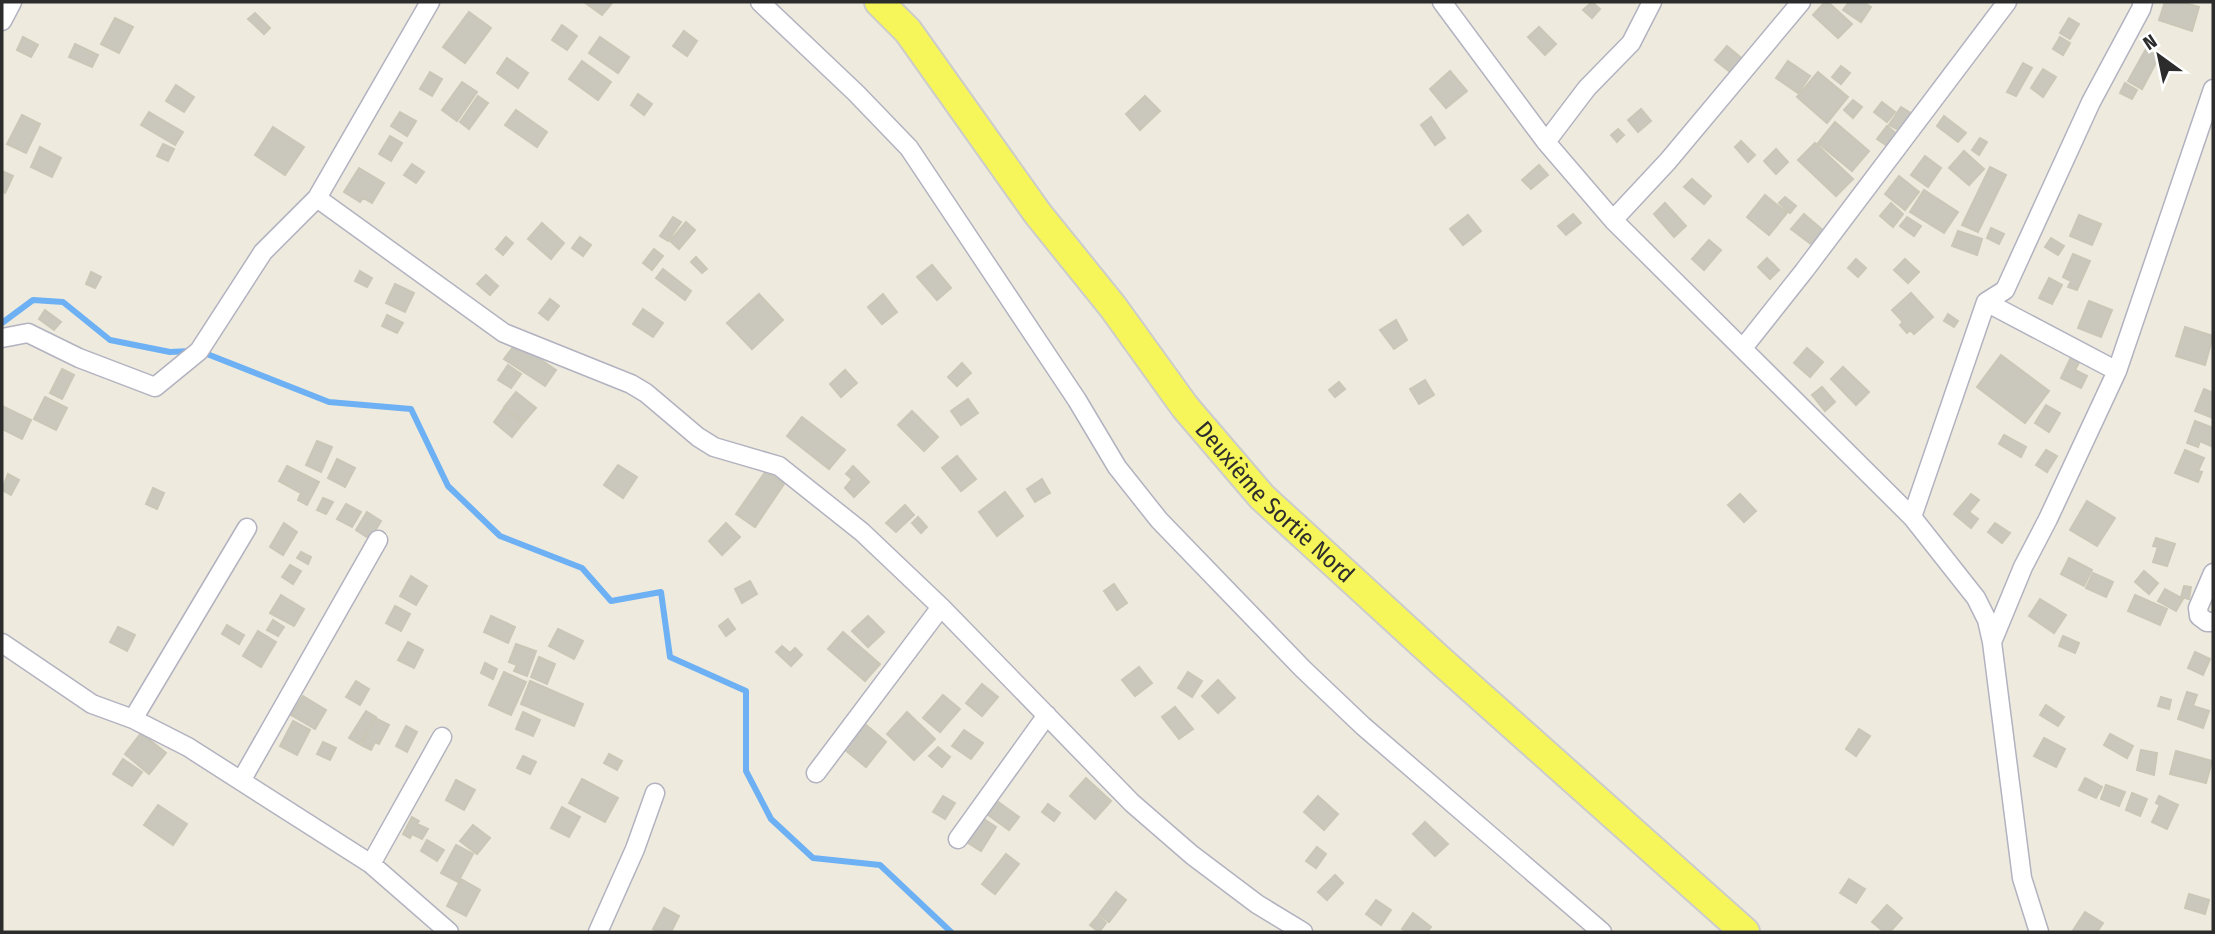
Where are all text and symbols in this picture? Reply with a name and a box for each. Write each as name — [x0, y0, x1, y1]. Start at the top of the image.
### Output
north arrow — [2124, 21, 2194, 91]
text: N — [2139, 29, 2161, 55]
street label: Deuxième Sortie Nord — [1190, 416, 1360, 588]

